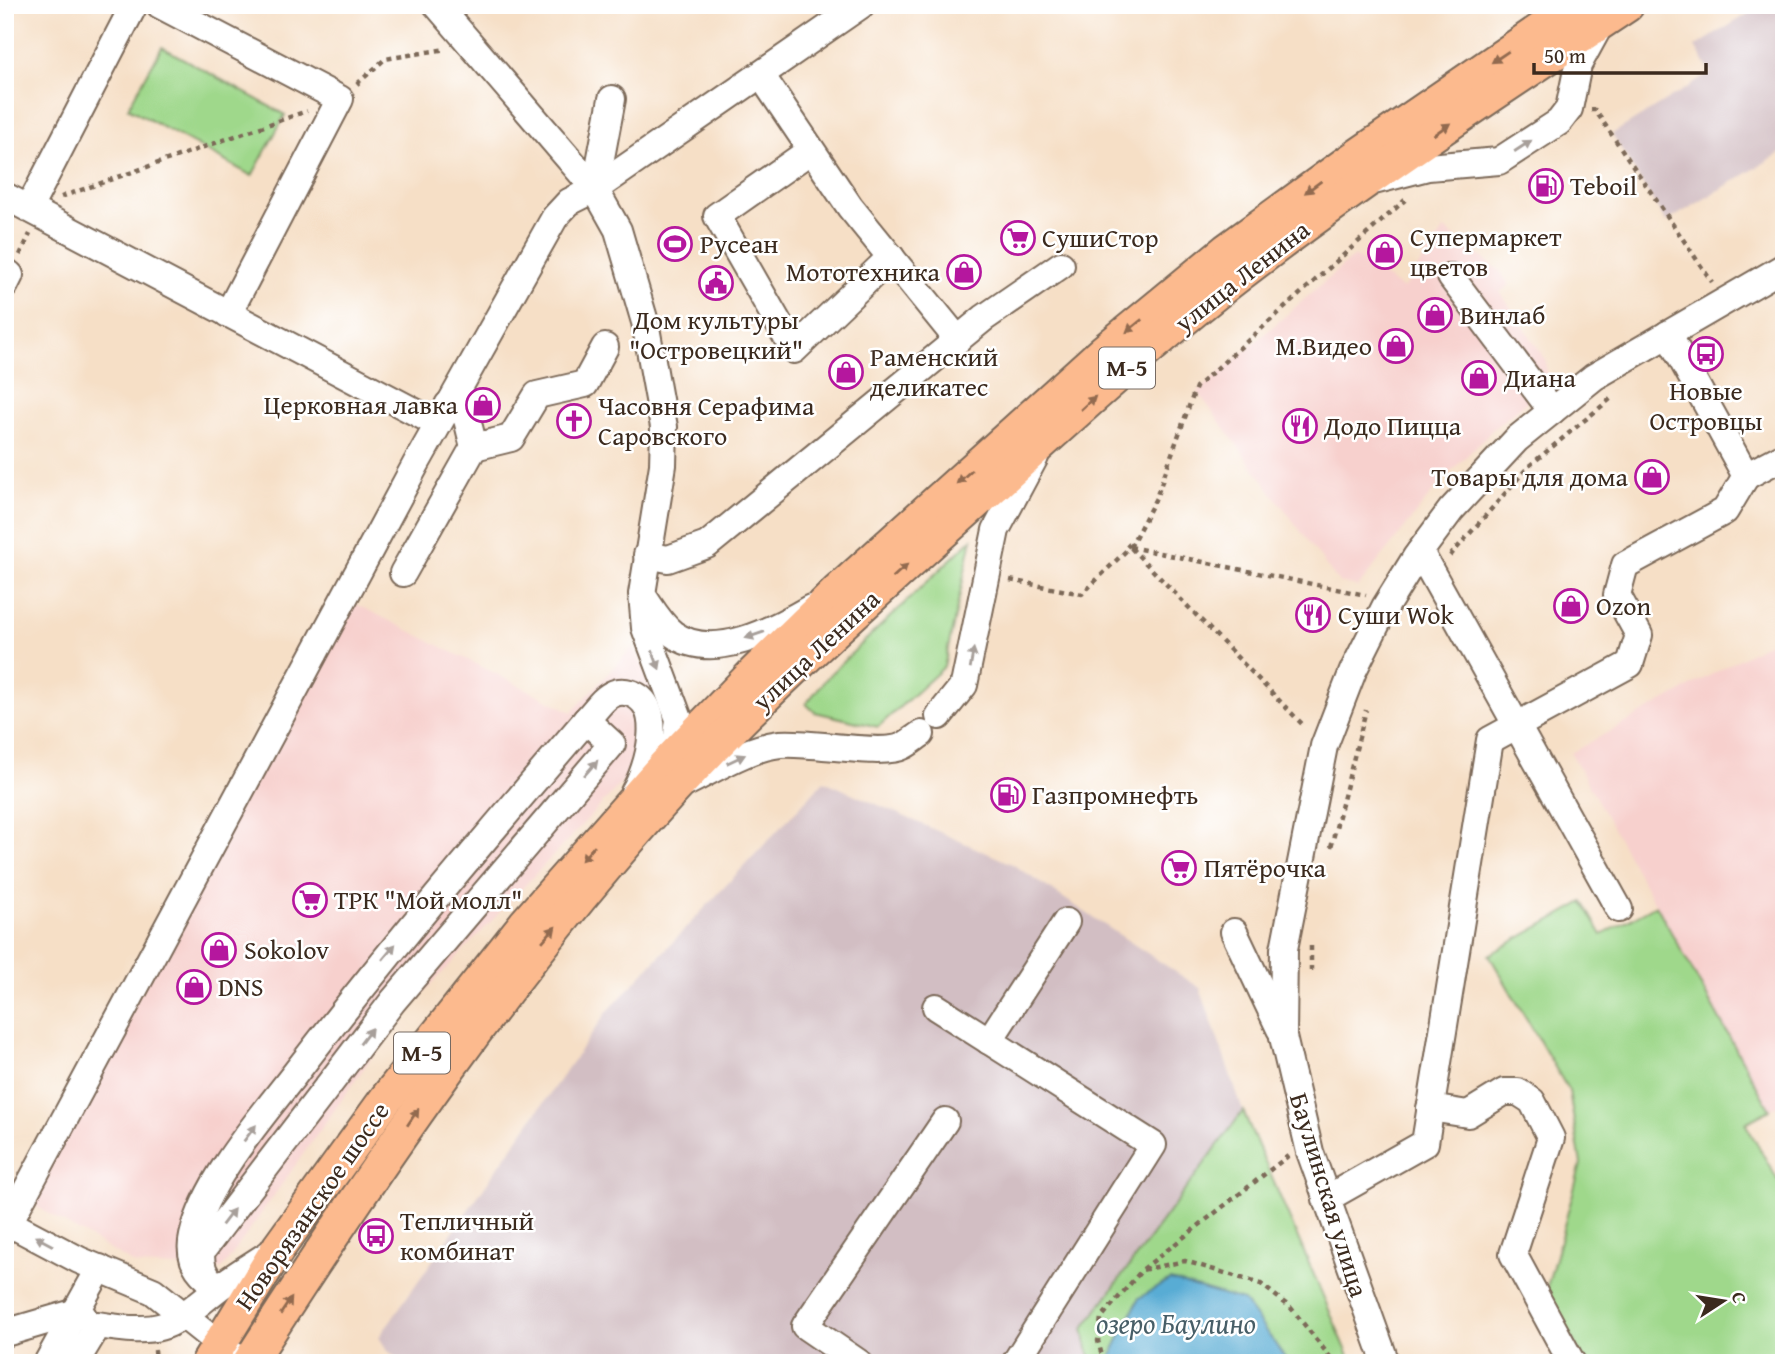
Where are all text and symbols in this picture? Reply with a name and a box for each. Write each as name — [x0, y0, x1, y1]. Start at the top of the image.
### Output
scale bar — [1534, 32, 1705, 76]
text: 50 m — [1544, 40, 1586, 71]
one-way arrow — [1490, 50, 1509, 63]
one-way arrow — [1432, 123, 1452, 136]
one-way arrow — [1513, 139, 1533, 152]
place label: Teboil — [1570, 166, 1637, 205]
fuel station icon: Teboil — [1527, 167, 1565, 205]
one-way arrow — [1304, 180, 1322, 194]
street label: улица Ленина — [1165, 210, 1318, 342]
place label: Супермаркет цветов — [1410, 217, 1562, 286]
place label: СушиСтор — [1042, 218, 1159, 257]
supermarket icon: СушиСтор — [999, 219, 1037, 257]
place label: Русеан — [700, 224, 778, 263]
sports icon: Русеан — [656, 225, 694, 263]
shop icon: Супермаркет цветов — [1366, 233, 1404, 271]
place label: Мототехника — [786, 252, 941, 291]
shop icon: Мототехника — [945, 253, 983, 291]
public building icon: Дом культуры "Островецкий" — [697, 264, 735, 302]
place label: Винлаб — [1460, 295, 1545, 334]
shop icon: Винлаб — [1416, 296, 1454, 334]
place label: Дом культуры "Островецкий" — [629, 300, 803, 369]
one-way arrow — [1125, 319, 1143, 334]
place label: М.Видео — [1275, 326, 1372, 365]
shop icon: М.Видео — [1377, 327, 1415, 365]
bus stop icon: Новые Островцы — [1687, 335, 1725, 373]
place label: Раменский деликатес — [870, 337, 998, 406]
road number: М-5 — [1099, 348, 1155, 388]
shop icon: Раменский деликатес — [827, 353, 865, 391]
place label: Диана — [1503, 358, 1577, 397]
shop icon: Диана — [1460, 359, 1498, 397]
place label: Новые Островцы — [1650, 371, 1762, 440]
place label: Церковная лавка — [264, 385, 459, 424]
shop icon: Церковная лавка — [464, 386, 502, 424]
place label: Часовня Серафима Саровского — [598, 386, 815, 455]
one-way arrow — [1079, 396, 1096, 411]
church icon: Часовня Серафима Саровского — [555, 402, 593, 440]
place label: Додо Пицца — [1323, 406, 1462, 445]
restaurant icon: Додо Пицца — [1281, 407, 1319, 445]
place label: Товары для дома — [1431, 457, 1629, 496]
shop icon: Товары для дома — [1633, 458, 1671, 496]
one-way arrow — [955, 469, 972, 485]
one-way arrow — [891, 563, 909, 579]
street label: улица Ленина — [742, 579, 889, 720]
place label: Ozon — [1596, 586, 1651, 625]
shop icon: Ozon — [1552, 587, 1590, 625]
place label: Суши Wok — [1338, 595, 1455, 634]
restaurant icon: Суши Wok — [1294, 596, 1332, 634]
one-way arrow — [744, 630, 765, 641]
one-way arrow — [966, 647, 977, 669]
one-way arrow — [651, 650, 662, 671]
one-way arrow — [726, 753, 746, 765]
one-way arrow — [583, 760, 598, 777]
place label: Газпромнефть — [1032, 775, 1198, 814]
fuel station icon: Газпромнефть — [989, 776, 1027, 814]
one-way arrow — [581, 844, 596, 861]
place label: Пятёрочка — [1204, 848, 1326, 887]
supermarket icon: Пятёрочка — [1160, 849, 1198, 887]
place label: ТРК "Мой молл" — [334, 880, 522, 919]
supermarket icon: ТРК "Мой молл" — [291, 881, 329, 919]
one-way arrow — [541, 926, 556, 943]
place label: Sokolov — [244, 930, 329, 969]
shop icon: Sokolov — [200, 931, 238, 969]
one-way arrow — [381, 944, 396, 961]
place label: DNS — [218, 967, 264, 1006]
shop icon: DNS — [175, 968, 213, 1006]
one-way arrow — [358, 1027, 372, 1045]
road number: М-5 — [394, 1032, 450, 1073]
street label: Баулинская улица — [1280, 1088, 1379, 1302]
street label: Новорязанское шоссе — [225, 1093, 398, 1318]
one-way arrow — [406, 1107, 419, 1126]
one-way arrow — [243, 1123, 257, 1142]
place label: Тепличный комбинат — [400, 1201, 534, 1270]
one-way arrow — [220, 1208, 235, 1226]
bus stop icon: Тепличный комбинат — [357, 1217, 395, 1255]
one-way arrow — [34, 1236, 54, 1247]
north arrow — [1688, 1266, 1758, 1336]
text: С — [1725, 1289, 1754, 1306]
one-way arrow — [279, 1296, 292, 1315]
water label: озеро Баулино — [1096, 1302, 1256, 1343]

